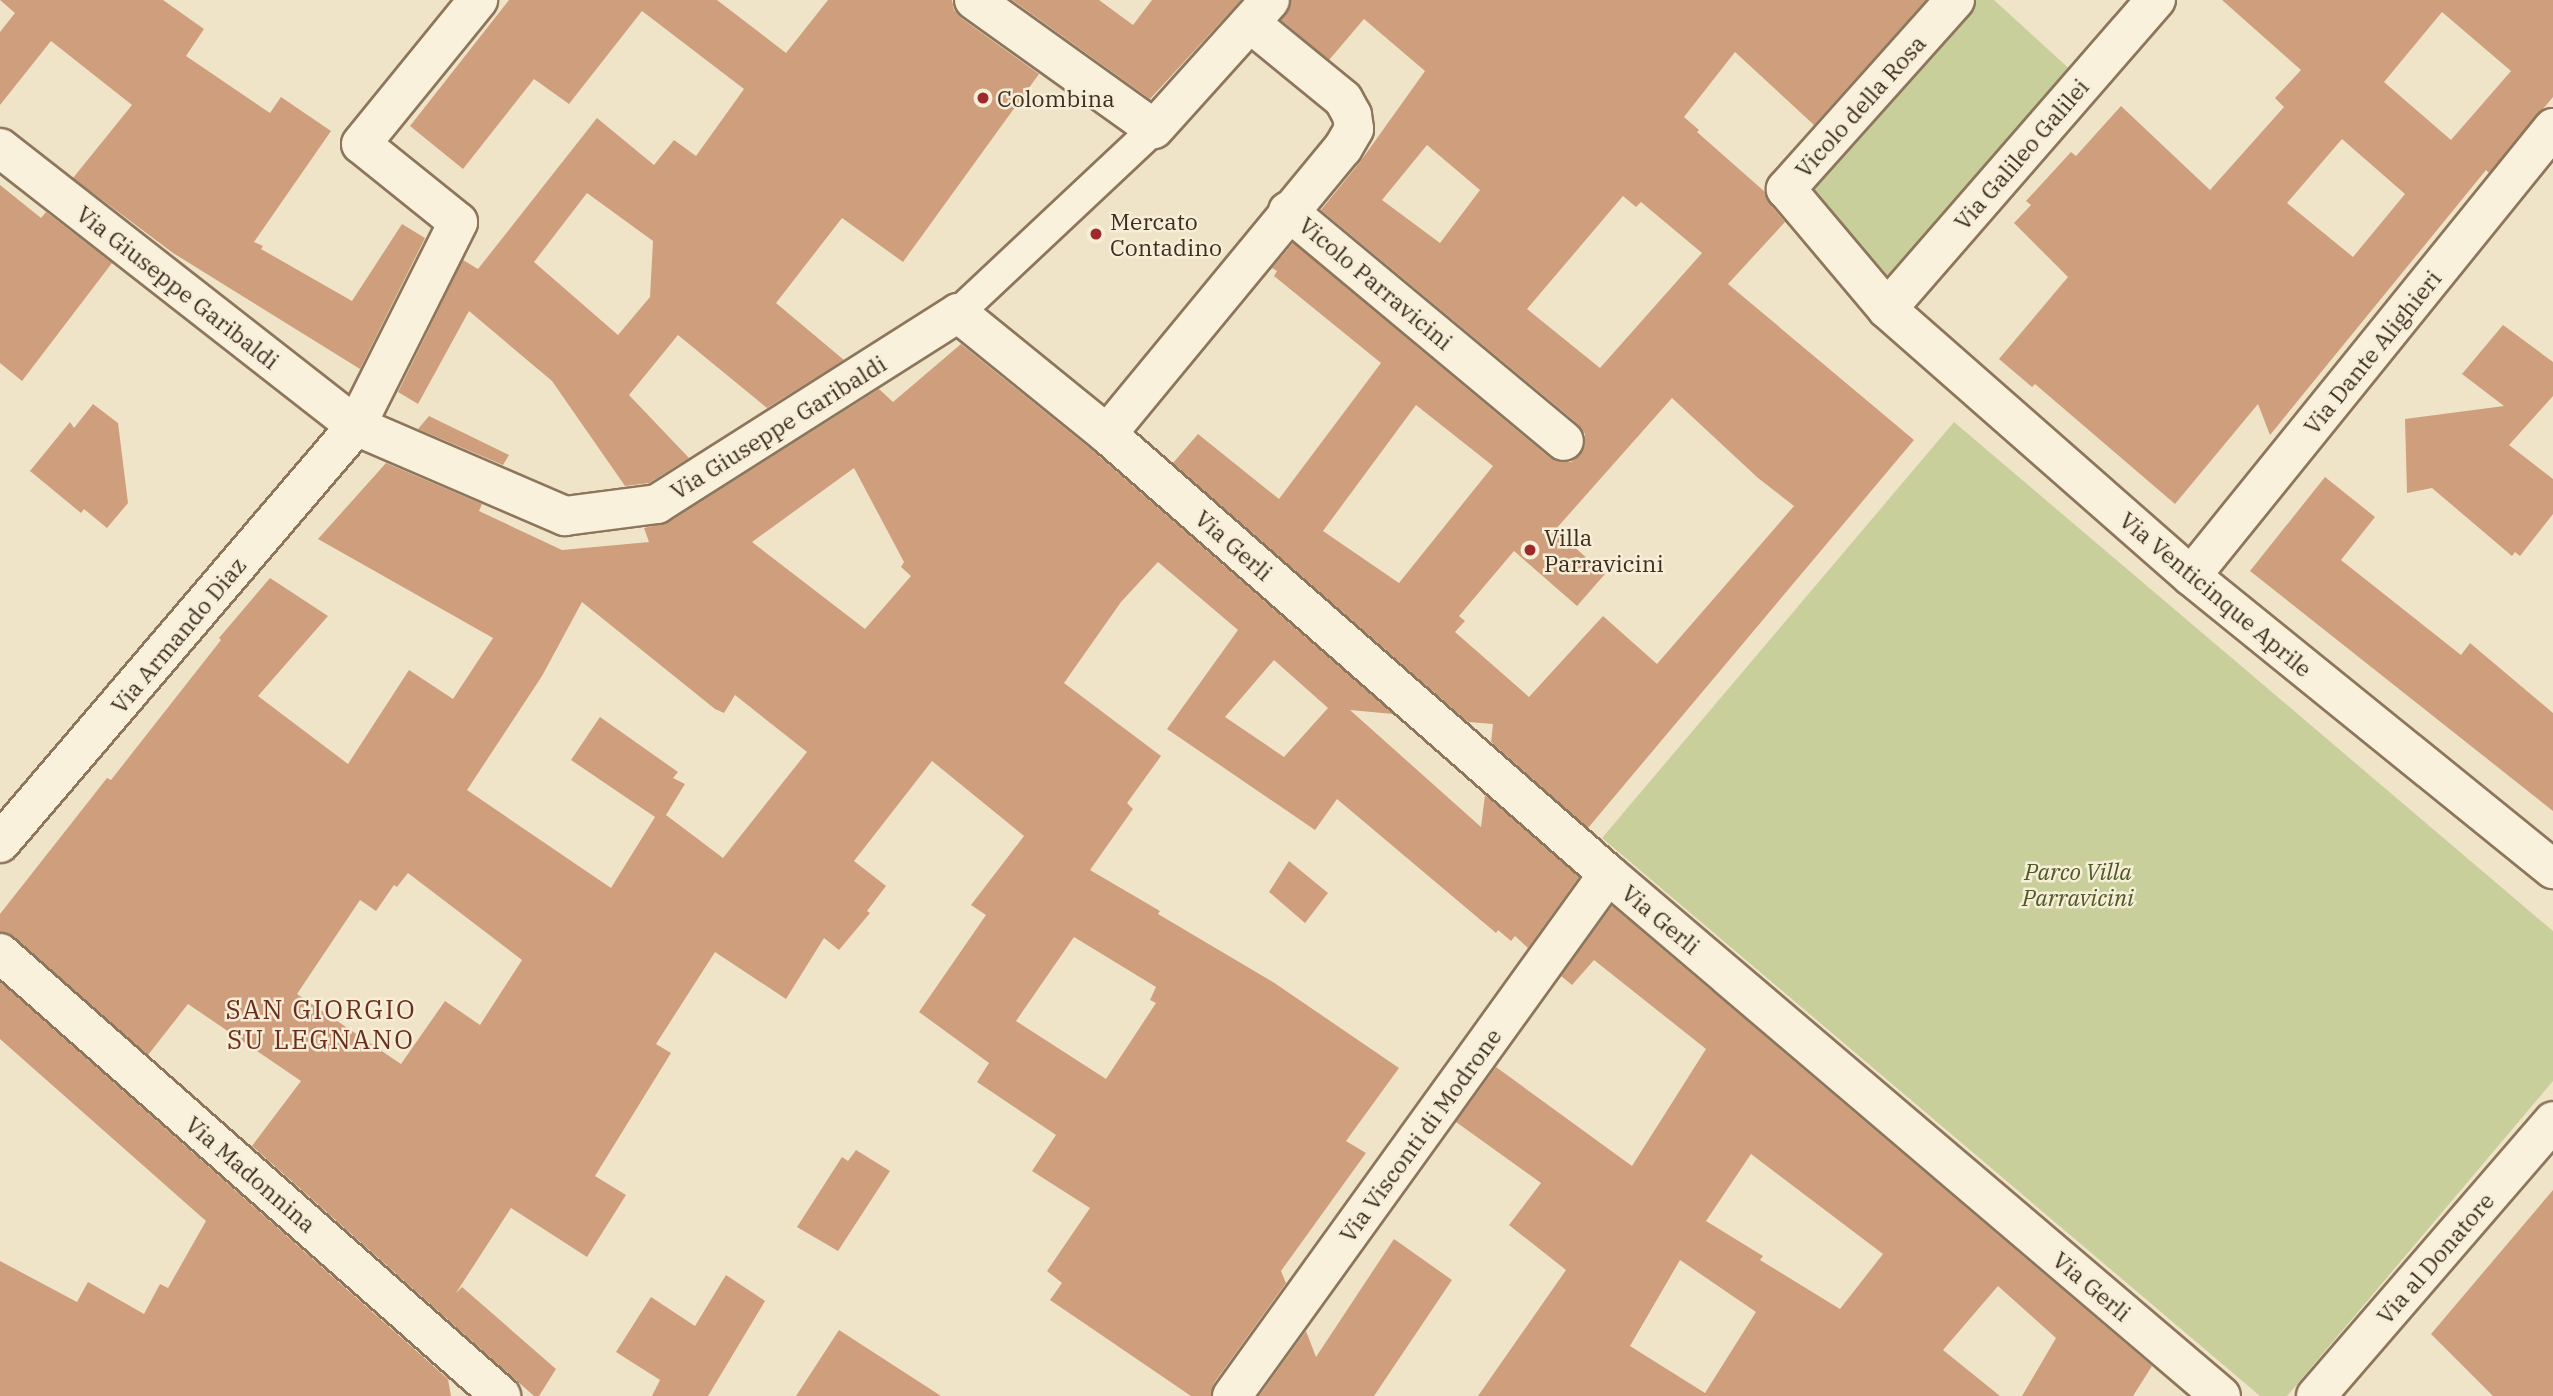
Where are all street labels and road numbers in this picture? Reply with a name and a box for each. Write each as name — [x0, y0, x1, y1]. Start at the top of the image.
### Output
street label: Vicolo della Rosa — [1789, 29, 1931, 183]
street label: Via Galileo Galilei — [1948, 73, 2094, 235]
street label: Via Giuseppe Garibaldi — [71, 199, 285, 375]
street label: Vicolo Parravicini — [1294, 211, 1458, 355]
street label: Via Dante Alighieri — [2297, 265, 2447, 439]
street label: Via Giuseppe Garibaldi — [665, 349, 891, 505]
street label: Via Gerli — [1190, 504, 1278, 586]
street label: Via Venticinque Aprile — [2114, 506, 2318, 682]
street label: Via Armando Diaz — [105, 551, 251, 719]
street label: Via Gerli — [1616, 878, 1706, 960]
street label: Via Visconti di Modrone — [1333, 1023, 1507, 1247]
street label: Via Madonnina — [180, 1110, 322, 1238]
street label: Via al Donatore — [2371, 1187, 2499, 1329]
street label: Via Gerli — [2047, 1245, 2137, 1327]

